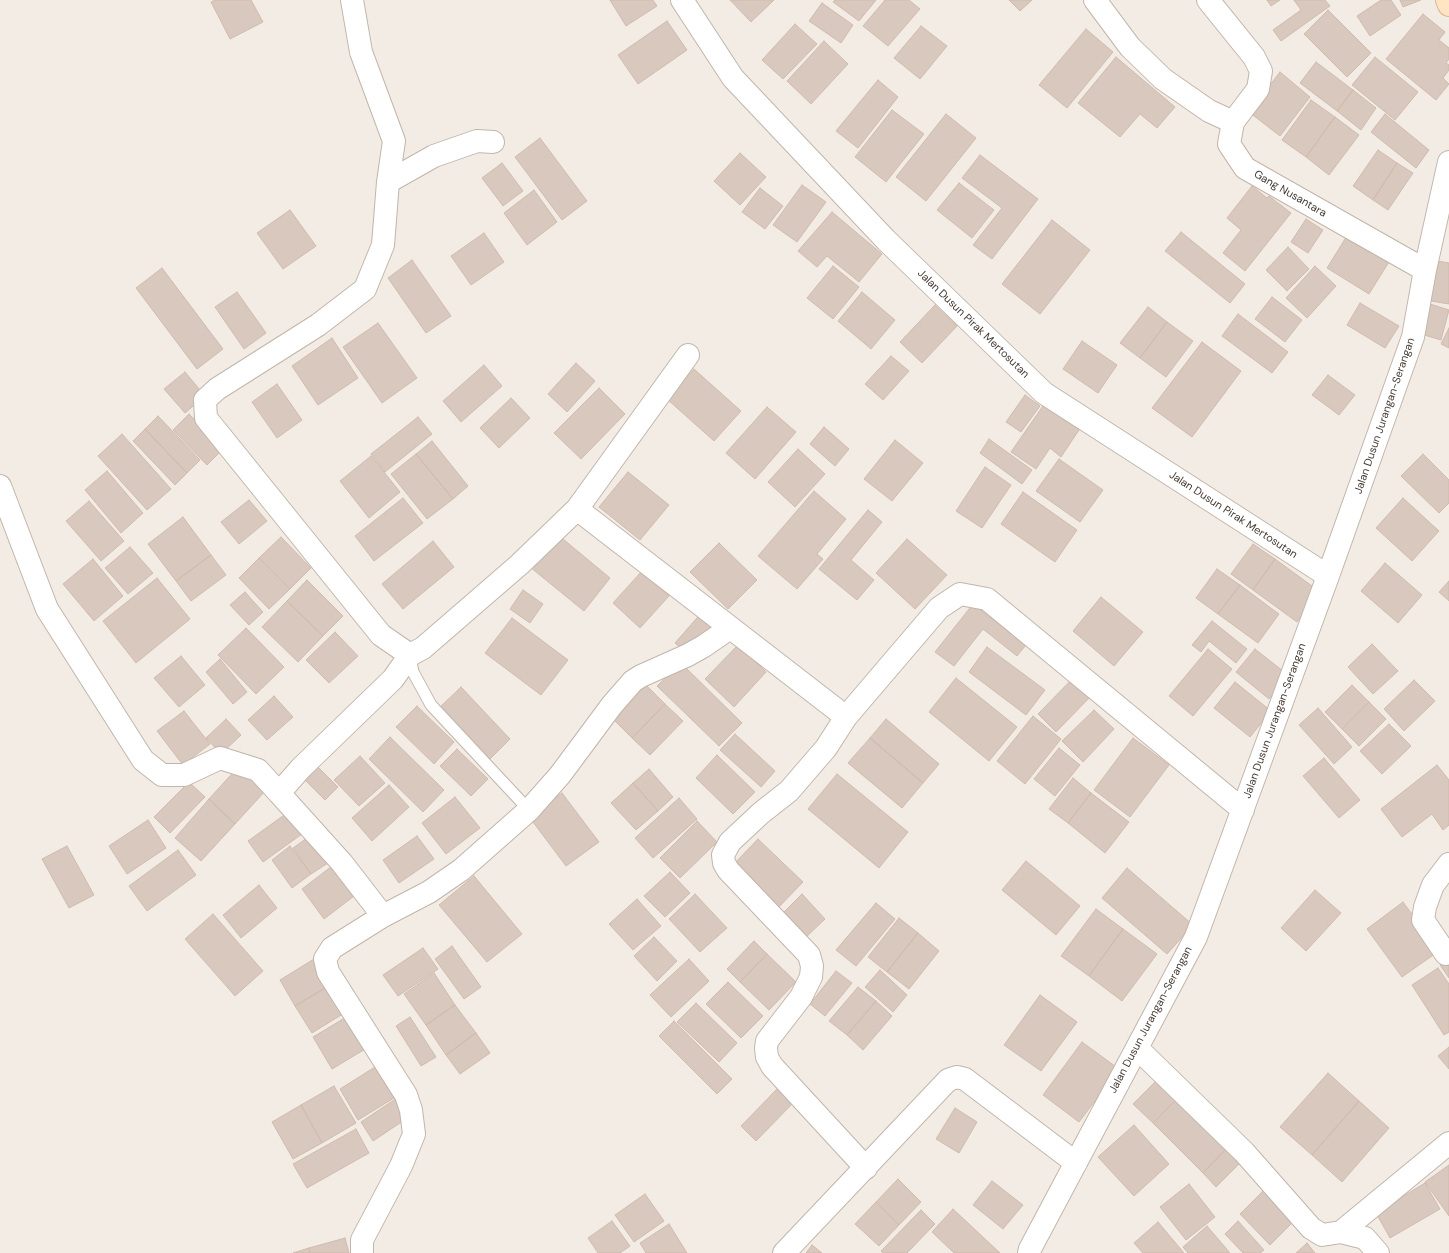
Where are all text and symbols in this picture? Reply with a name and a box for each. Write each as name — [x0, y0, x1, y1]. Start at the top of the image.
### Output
street label: Gang Nusantara — [1251, 168, 1329, 220]
street label: Jalan Dusun Pirak Mertosutan — [914, 267, 1032, 381]
street label: Jalan Dusun Jurangan-Serangan — [1352, 336, 1418, 496]
street label: Jalan Dusun Pirak Mertosutan — [1166, 469, 1300, 561]
street label: Jalan Dusun Jurangan-Serangan — [1241, 642, 1309, 800]
street label: Jalan Dusun Jurangan-Serangan — [1107, 944, 1195, 1096]

